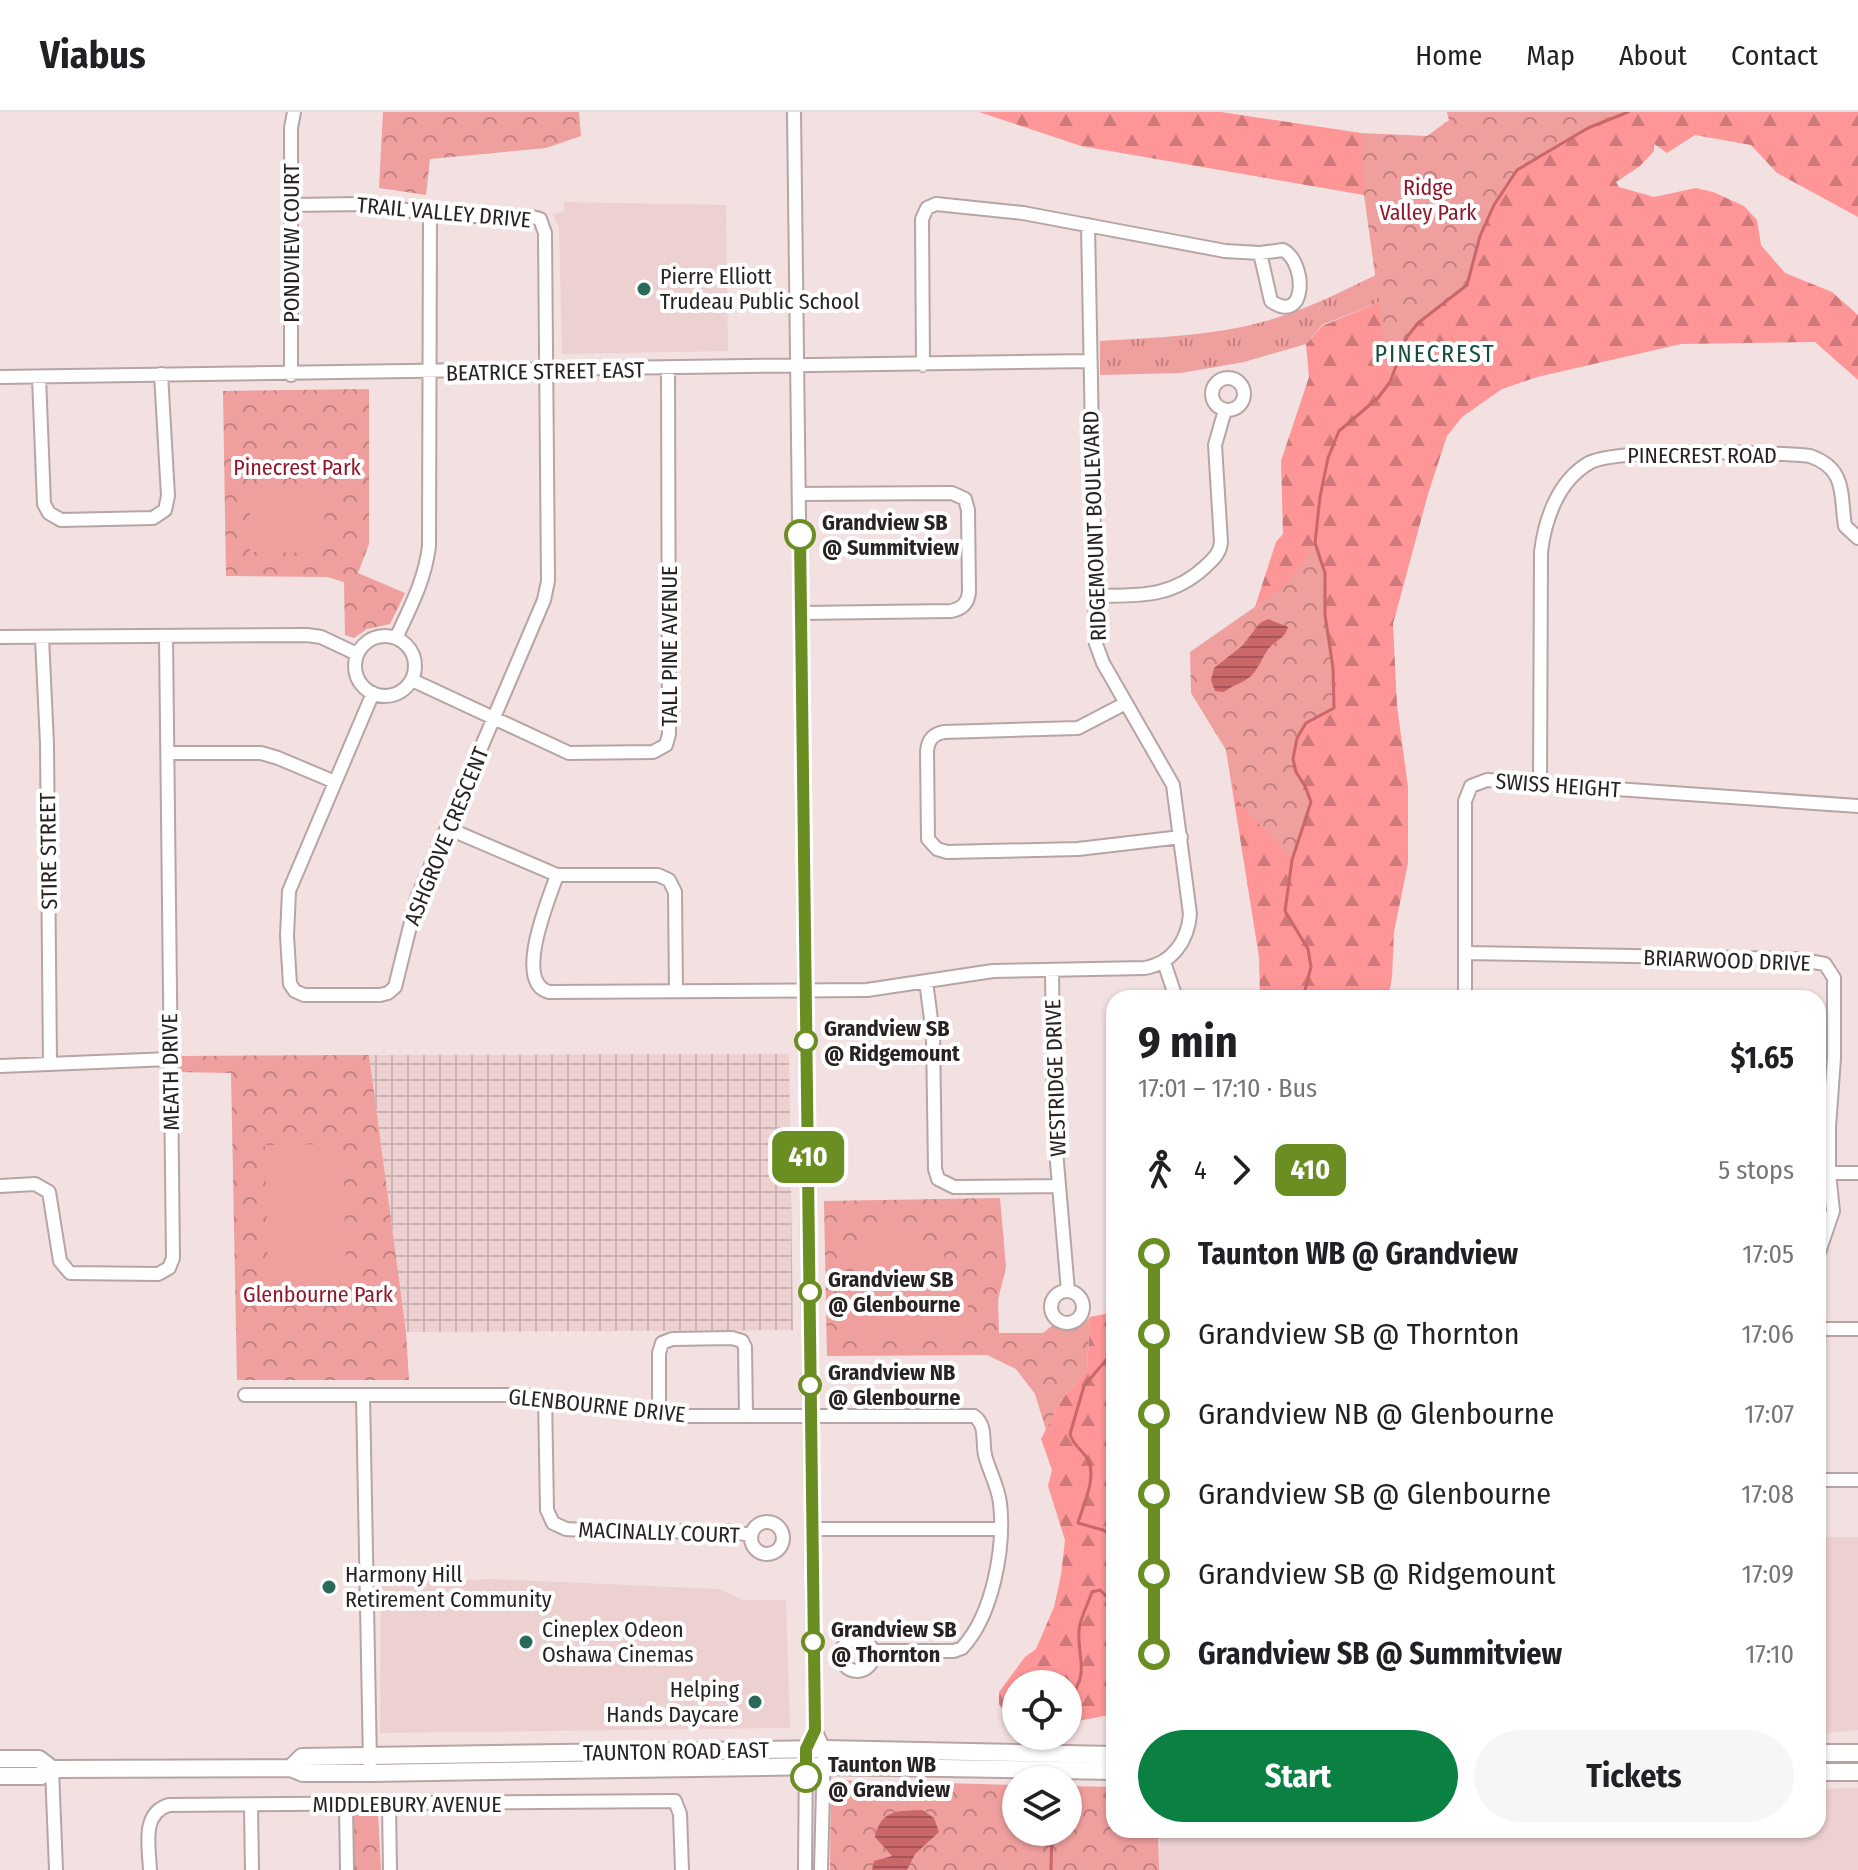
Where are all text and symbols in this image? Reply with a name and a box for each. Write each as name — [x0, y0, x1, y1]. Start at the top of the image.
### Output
text: Viabus — [40, 32, 146, 78]
text: Home — [1415, 39, 1482, 72]
text: Map — [1526, 39, 1575, 72]
text: About — [1619, 39, 1687, 72]
text: Contact — [1731, 39, 1818, 72]
street label: PONDVIEW COURT — [278, 162, 305, 323]
park label: Ridge Valley Park — [1379, 174, 1477, 226]
street label: TRAIL VALLEY DRIVE — [356, 191, 532, 234]
place label: Pierre Elliott Trudeau Public School — [660, 263, 860, 315]
marker: Pierre Elliott Trudeau Public School — [635, 280, 653, 298]
district label: PINECREST — [1374, 340, 1496, 368]
street label: BEATRICE STREET EAST — [446, 356, 645, 387]
street label: RIDGEMOUNT BOULEVARD — [1077, 410, 1112, 642]
street label: PINECREST ROAD — [1627, 442, 1777, 469]
park label: Pinecrest Park — [233, 454, 362, 481]
place label: Grandview SB @ Summitview — [822, 509, 959, 561]
marker: Grandview SB @ Summitview — [785, 520, 815, 550]
street label: TALL PINE AVENUE — [656, 566, 683, 726]
street label: ASHGROVE CRESCENT — [398, 742, 495, 929]
street label: SWISS HEIGHT — [1495, 768, 1622, 803]
street label: STIRE STREET — [34, 791, 63, 910]
street label: BRIARWOOD DRIVE — [1643, 944, 1811, 977]
street label: WESTRIDGE DRIVE — [1039, 999, 1072, 1157]
street label: MEATH DRIVE — [156, 1013, 185, 1131]
place label: Grandview SB @ Ridgemount — [824, 1015, 960, 1067]
text: 9 min — [1138, 1016, 1238, 1069]
marker: Grandview SB @ Ridgemount — [795, 1030, 817, 1052]
text: $1.65 — [1731, 1040, 1794, 1076]
text: 17:01 – 17:10 · Bus — [1138, 1073, 1317, 1104]
line badge: 410 — [762, 1131, 854, 1183]
text: 410 — [788, 1140, 828, 1173]
icon: walk — [1138, 1148, 1182, 1192]
icon: forward — [1219, 1148, 1263, 1192]
text: 410 — [1291, 1153, 1330, 1186]
text: 4 — [1194, 1155, 1207, 1186]
text: 5 stops — [1718, 1155, 1794, 1186]
text: Taunton WB @ Grandview — [1198, 1236, 1518, 1272]
text: 17:05 — [1742, 1239, 1794, 1270]
place label: Grandview SB @ Glenbourne — [828, 1266, 960, 1318]
park label: Glenbourne Park — [243, 1281, 394, 1308]
marker: Grandview SB @ Glenbourne — [799, 1281, 821, 1303]
text: Grandview SB @ Thornton — [1198, 1316, 1520, 1352]
text: 17:06 — [1741, 1319, 1794, 1350]
place label: Grandview NB @ Glenbourne — [828, 1359, 960, 1411]
marker: Grandview NB @ Glenbourne — [799, 1374, 821, 1396]
street label: GLENBOURNE DRIVE — [507, 1383, 687, 1428]
text: Grandview NB @ Glenbourne — [1198, 1396, 1554, 1432]
text: 17:07 — [1744, 1399, 1794, 1430]
text: Grandview SB @ Glenbourne — [1198, 1476, 1551, 1512]
text: 17:08 — [1741, 1479, 1794, 1510]
street label: MACINALLY COURT — [578, 1516, 741, 1549]
text: Grandview SB @ Ridgemount — [1198, 1556, 1555, 1592]
text: 17:09 — [1742, 1559, 1794, 1590]
place label: Harmony Hill Retirement Community — [345, 1561, 552, 1613]
marker: Harmony Hill Retirement Community — [320, 1578, 338, 1596]
place label: Cineplex Odeon Oshawa Cinemas — [542, 1616, 694, 1668]
place label: Grandview SB @ Thornton — [831, 1616, 956, 1668]
marker: Grandview SB @ Thornton — [802, 1631, 824, 1653]
marker: Cineplex Odeon Oshawa Cinemas — [517, 1633, 535, 1651]
text: Grandview SB @ Summitview — [1198, 1636, 1562, 1672]
text: 17:10 — [1745, 1639, 1794, 1670]
map controls — [1002, 1670, 1082, 1846]
button: locate — [1002, 1670, 1082, 1750]
place label: Helping Hands Daycare — [606, 1676, 740, 1728]
marker: Helping Hands Daycare — [746, 1693, 764, 1711]
button: Start — [1138, 1730, 1458, 1822]
button: Tickets — [1474, 1730, 1794, 1822]
street label: TAUNTON ROAD EAST — [583, 1736, 770, 1767]
place label: Taunton WB @ Grandview — [828, 1751, 950, 1803]
marker: Taunton WB @ Grandview — [791, 1762, 821, 1792]
button: layers — [1002, 1766, 1082, 1846]
street label: MIDDLEBURY AVENUE — [313, 1791, 501, 1818]

